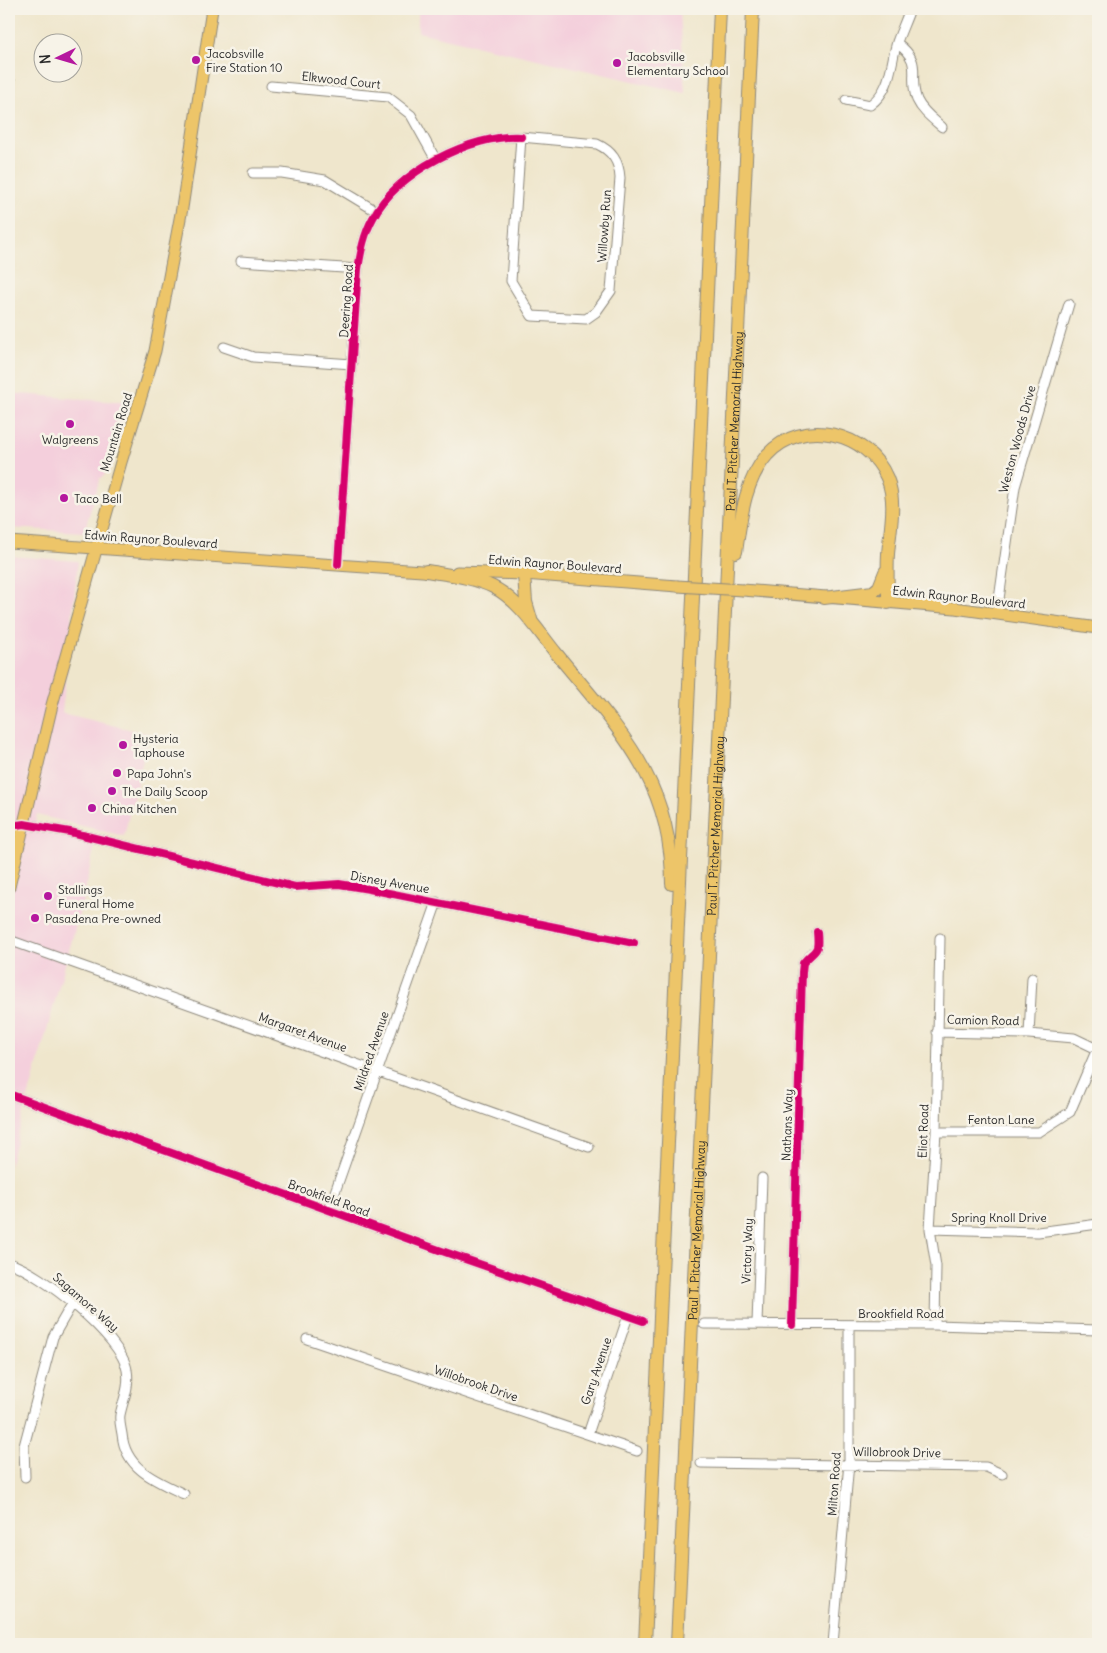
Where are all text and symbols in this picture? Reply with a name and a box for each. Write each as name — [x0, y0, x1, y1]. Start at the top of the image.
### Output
north arrow — [32, 32, 82, 82]
place label: Jacobsville Fire Station 10 — [206, 46, 283, 75]
place label: Jacobsville Elementary School — [627, 49, 728, 78]
text: N — [36, 54, 54, 65]
marker: Jacobsville Fire Station 10 — [190, 54, 202, 66]
marker: Jacobsville Elementary School — [611, 57, 623, 69]
street label: Elkwood Court — [301, 68, 381, 92]
street label: Willowby Run — [594, 189, 614, 263]
street label: Deering Road — [336, 264, 356, 338]
street label: Paul T. Pitcher Memorial Highway — [722, 331, 746, 512]
street label: Weston Woods Drive — [995, 384, 1039, 494]
street label: Mountain Road — [97, 391, 135, 473]
marker: Walgreens — [64, 418, 76, 430]
place label: Walgreens — [42, 432, 98, 447]
place label: Taco Bell — [74, 491, 122, 506]
marker: Taco Bell — [58, 492, 70, 504]
street label: Edwin Raynor Boulevard — [84, 527, 218, 551]
street label: Edwin Raynor Boulevard — [488, 552, 622, 576]
street label: Edwin Raynor Boulevard — [892, 583, 1026, 611]
place label: Hysteria Taphouse — [133, 731, 185, 760]
street label: Paul T. Pitcher Memorial Highway — [703, 736, 727, 916]
marker: Hysteria Taphouse — [117, 739, 129, 751]
place label: Papa John's — [127, 766, 192, 781]
marker: Papa John's — [111, 767, 123, 779]
place label: The Daily Scoop — [122, 784, 208, 799]
marker: The Daily Scoop — [106, 785, 118, 797]
place label: China Kitchen — [102, 801, 177, 816]
marker: China Kitchen — [86, 802, 98, 814]
street label: Disney Avenue — [349, 868, 431, 896]
place label: Stallings Funeral Home — [58, 882, 134, 911]
marker: Stallings Funeral Home — [42, 890, 54, 902]
place label: Pasadena Pre-owned — [45, 911, 161, 926]
marker: Pasadena Pre-owned — [29, 912, 41, 924]
street label: Margaret Avenue — [257, 1009, 349, 1055]
street label: Mildred Avenue — [350, 1009, 392, 1093]
street label: Camion Road — [947, 1012, 1019, 1028]
street label: Nathans Way — [778, 1089, 796, 1161]
street label: Eliot Road — [915, 1104, 931, 1158]
street label: Fenton Lane — [968, 1112, 1034, 1127]
street label: Paul T. Pitcher Memorial Highway — [685, 1140, 708, 1321]
street label: Brookfield Road — [286, 1176, 372, 1220]
street label: Spring Knoll Drive — [951, 1210, 1047, 1225]
street label: Victory Way — [738, 1218, 756, 1284]
street label: Sagamore Way — [50, 1269, 122, 1335]
street label: Brookfield Road — [858, 1306, 944, 1321]
street label: Gary Avenue — [577, 1335, 615, 1407]
street label: Willobrook Drive — [432, 1362, 520, 1404]
street label: Willobrook Drive — [853, 1444, 941, 1460]
street label: Milton Road — [824, 1452, 844, 1516]

